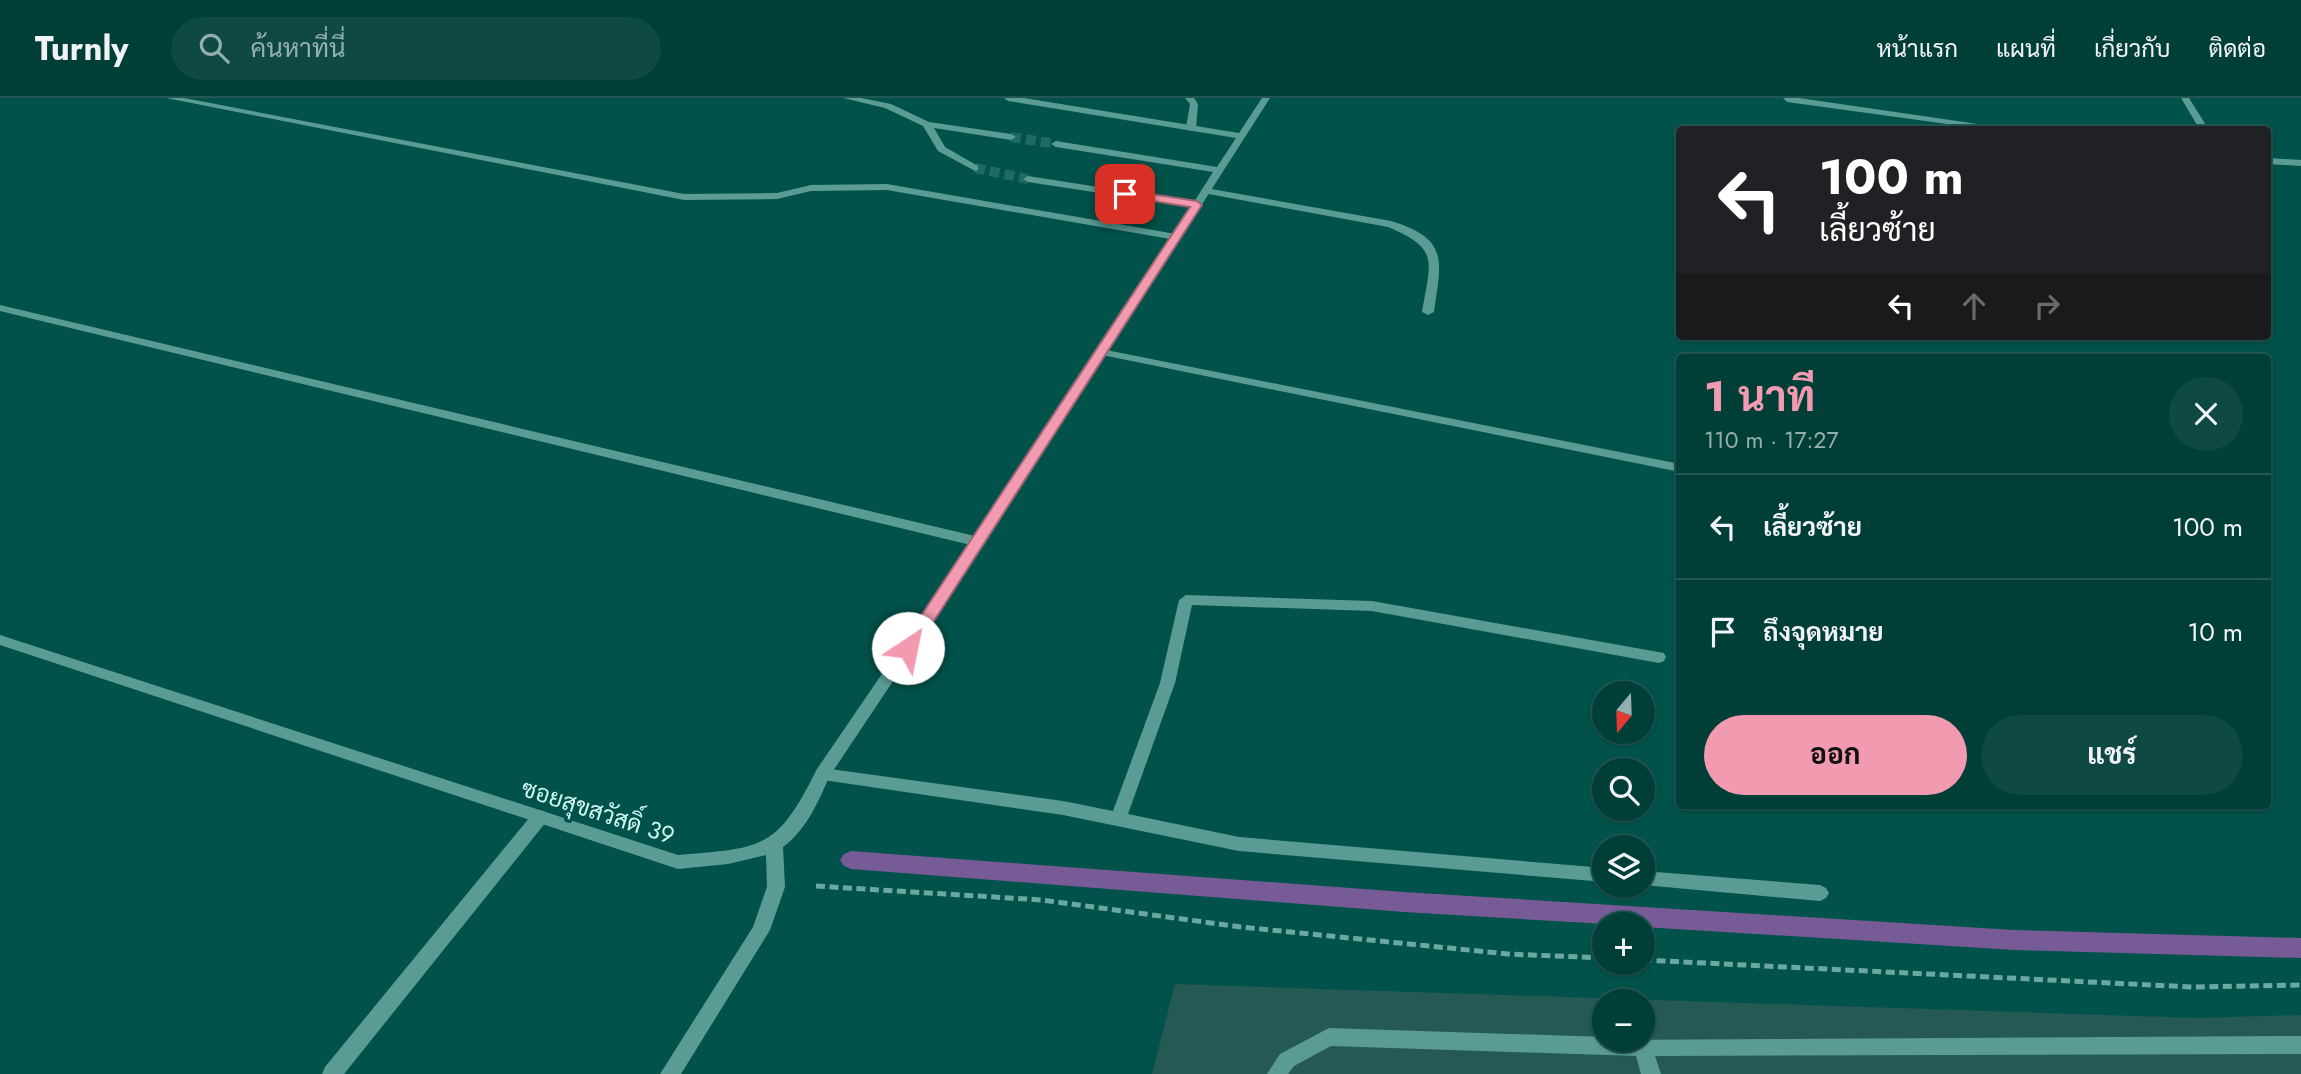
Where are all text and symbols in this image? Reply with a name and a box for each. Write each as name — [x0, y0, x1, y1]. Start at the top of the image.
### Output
search box — [171, 17, 661, 80]
text: Turnly — [35, 25, 129, 72]
icon: search — [195, 29, 233, 67]
text: ค้นหาที่นี่ — [251, 29, 346, 67]
text: หน้าแรก — [1877, 31, 1958, 66]
text: แผนที่ — [1996, 31, 2056, 66]
text: เกี่ยวกับ — [2094, 31, 2171, 66]
text: ติดต่อ — [2209, 31, 2266, 66]
text: 100 m — [1819, 142, 1964, 212]
icon: left — [1704, 154, 1795, 245]
pin — [1095, 164, 1155, 224]
icon: arrive — [1106, 175, 1144, 213]
text: เลี้ยวซ้าย — [1819, 207, 1936, 253]
icon: left — [1882, 287, 1920, 325]
icon: ahead — [1955, 287, 1993, 325]
icon: right — [2028, 287, 2066, 325]
text: 1 นาที — [1704, 366, 1815, 427]
button: close — [2169, 377, 2243, 451]
text: 110 m · 17:27 — [1704, 423, 1839, 457]
icon: left — [1704, 508, 1742, 546]
text: เลี้ยวซ้าย — [1763, 508, 1862, 546]
text: 100 m — [2172, 508, 2243, 546]
position arrow — [871, 611, 945, 685]
icon: arrive — [1704, 613, 1742, 651]
text: ถึงจุดหมาย — [1763, 613, 1884, 651]
text: 10 m — [2188, 613, 2243, 651]
north arrow — [1592, 681, 1656, 744]
map controls — [1592, 681, 1655, 1052]
button: ออก — [1704, 715, 1967, 795]
button: แชร์ — [1981, 715, 2243, 795]
button: search — [1592, 758, 1655, 821]
street label: ซอยสุขสวัสดิ์ 39 — [517, 767, 680, 853]
button: layers — [1592, 835, 1655, 898]
button: + — [1592, 912, 1655, 975]
button: − — [1592, 989, 1655, 1052]

